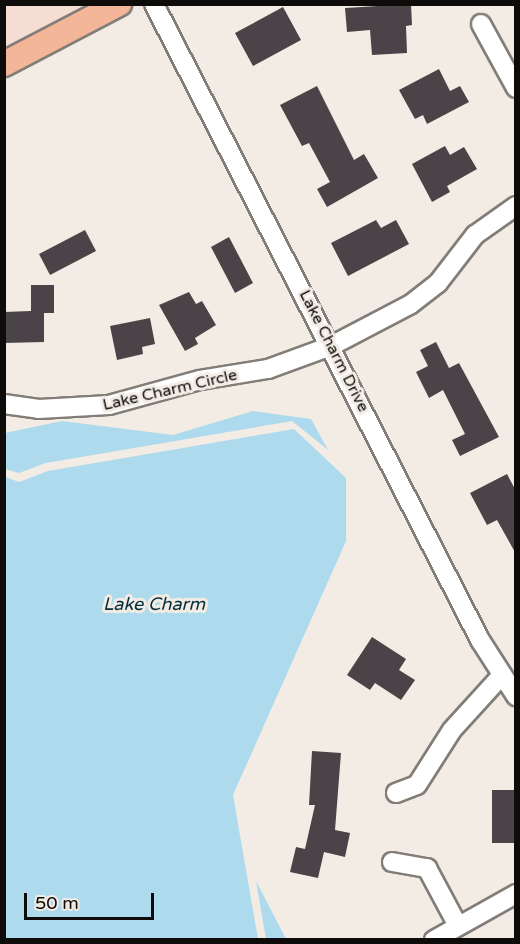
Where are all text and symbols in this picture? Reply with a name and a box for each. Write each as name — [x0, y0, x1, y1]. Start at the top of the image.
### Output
street label: Lake Charm Drive — [295, 287, 373, 415]
street label: Lake Charm Circle — [101, 365, 239, 415]
water label: Lake Charm — [103, 593, 205, 615]
scale bar — [27, 881, 158, 919]
text: 50 m — [35, 892, 79, 914]

